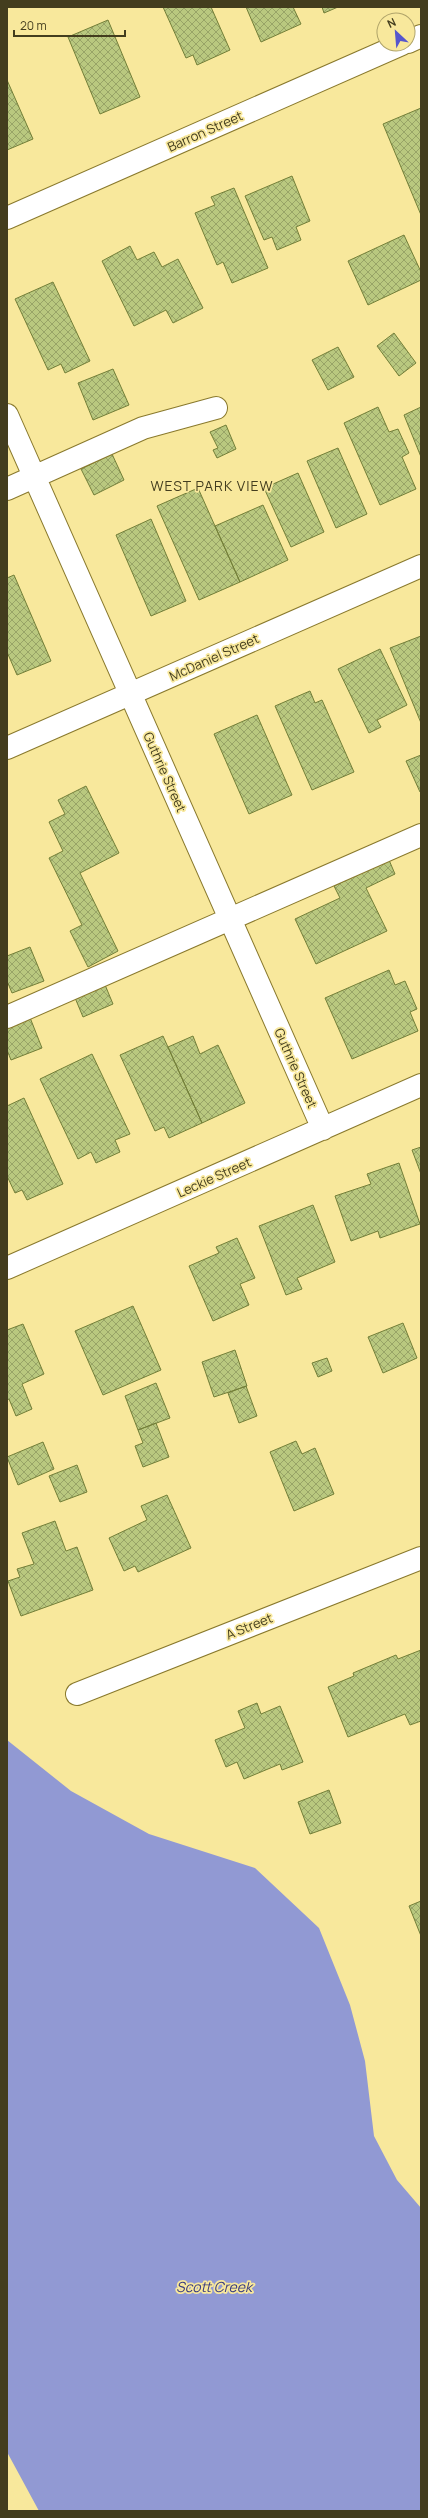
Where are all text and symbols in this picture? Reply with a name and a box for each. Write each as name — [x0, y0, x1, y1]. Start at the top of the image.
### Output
scale bar — [14, 12, 125, 38]
north arrow — [376, 12, 416, 52]
text: N — [385, 14, 398, 31]
text: 20 m — [20, 17, 47, 34]
street label: Barron Street — [165, 106, 245, 156]
district label: WEST PARK VIEW — [150, 476, 274, 495]
street label: McDaniel Street — [166, 629, 262, 685]
street label: Guthrie Street — [139, 729, 191, 815]
street label: Guthrie Street — [270, 1025, 322, 1111]
street label: Leckie Street — [174, 1153, 254, 1201]
street label: A Street — [223, 1608, 275, 1644]
water label: Scott Creek — [176, 2277, 254, 2296]

